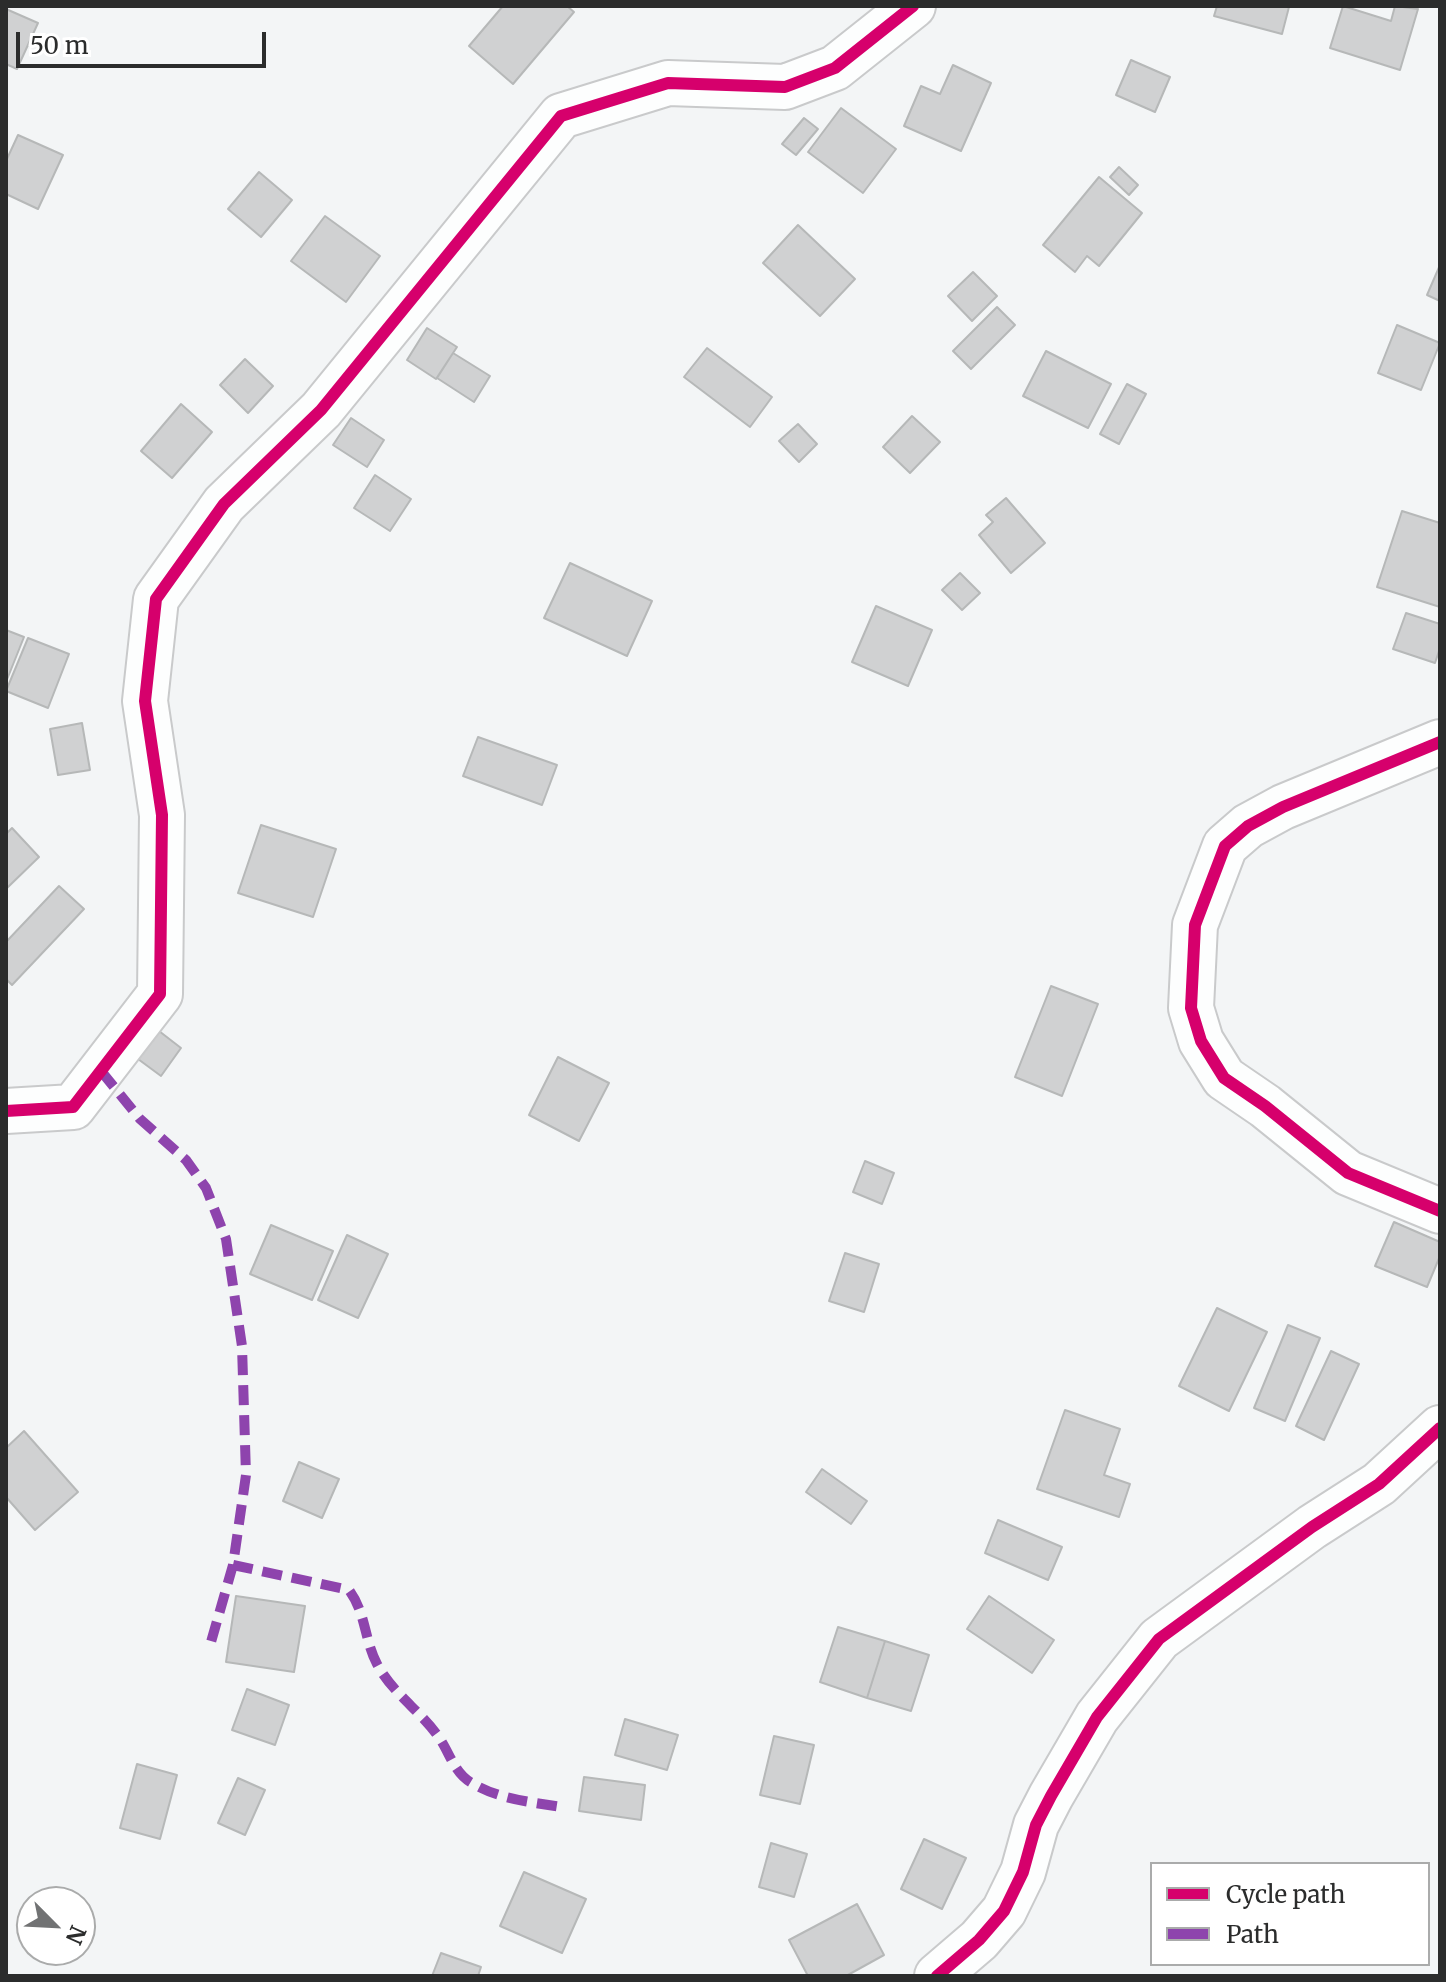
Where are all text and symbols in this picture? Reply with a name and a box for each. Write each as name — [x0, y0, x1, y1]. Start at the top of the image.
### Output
scale bar — [20, 16, 270, 66]
text: 50 m — [30, 30, 89, 61]
legend — [1150, 1862, 1430, 1966]
text: Cycle path — [1226, 1879, 1345, 1910]
north arrow — [16, 1886, 96, 1966]
text: Path — [1226, 1919, 1279, 1950]
text: N — [60, 1921, 92, 1949]

